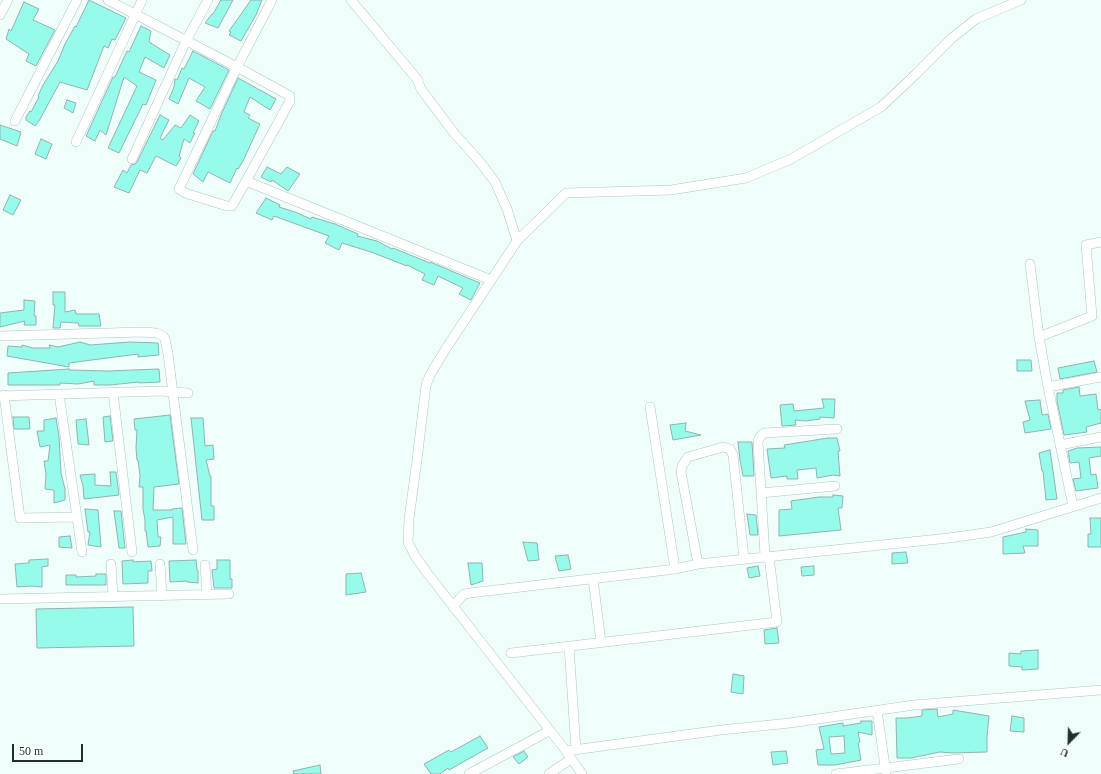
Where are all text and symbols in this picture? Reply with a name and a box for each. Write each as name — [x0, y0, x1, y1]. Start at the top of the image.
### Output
north arrow — [1049, 722, 1089, 762]
scale bar — [14, 736, 85, 762]
text: 50 m — [19, 744, 43, 758]
text: U — [1058, 746, 1070, 760]

